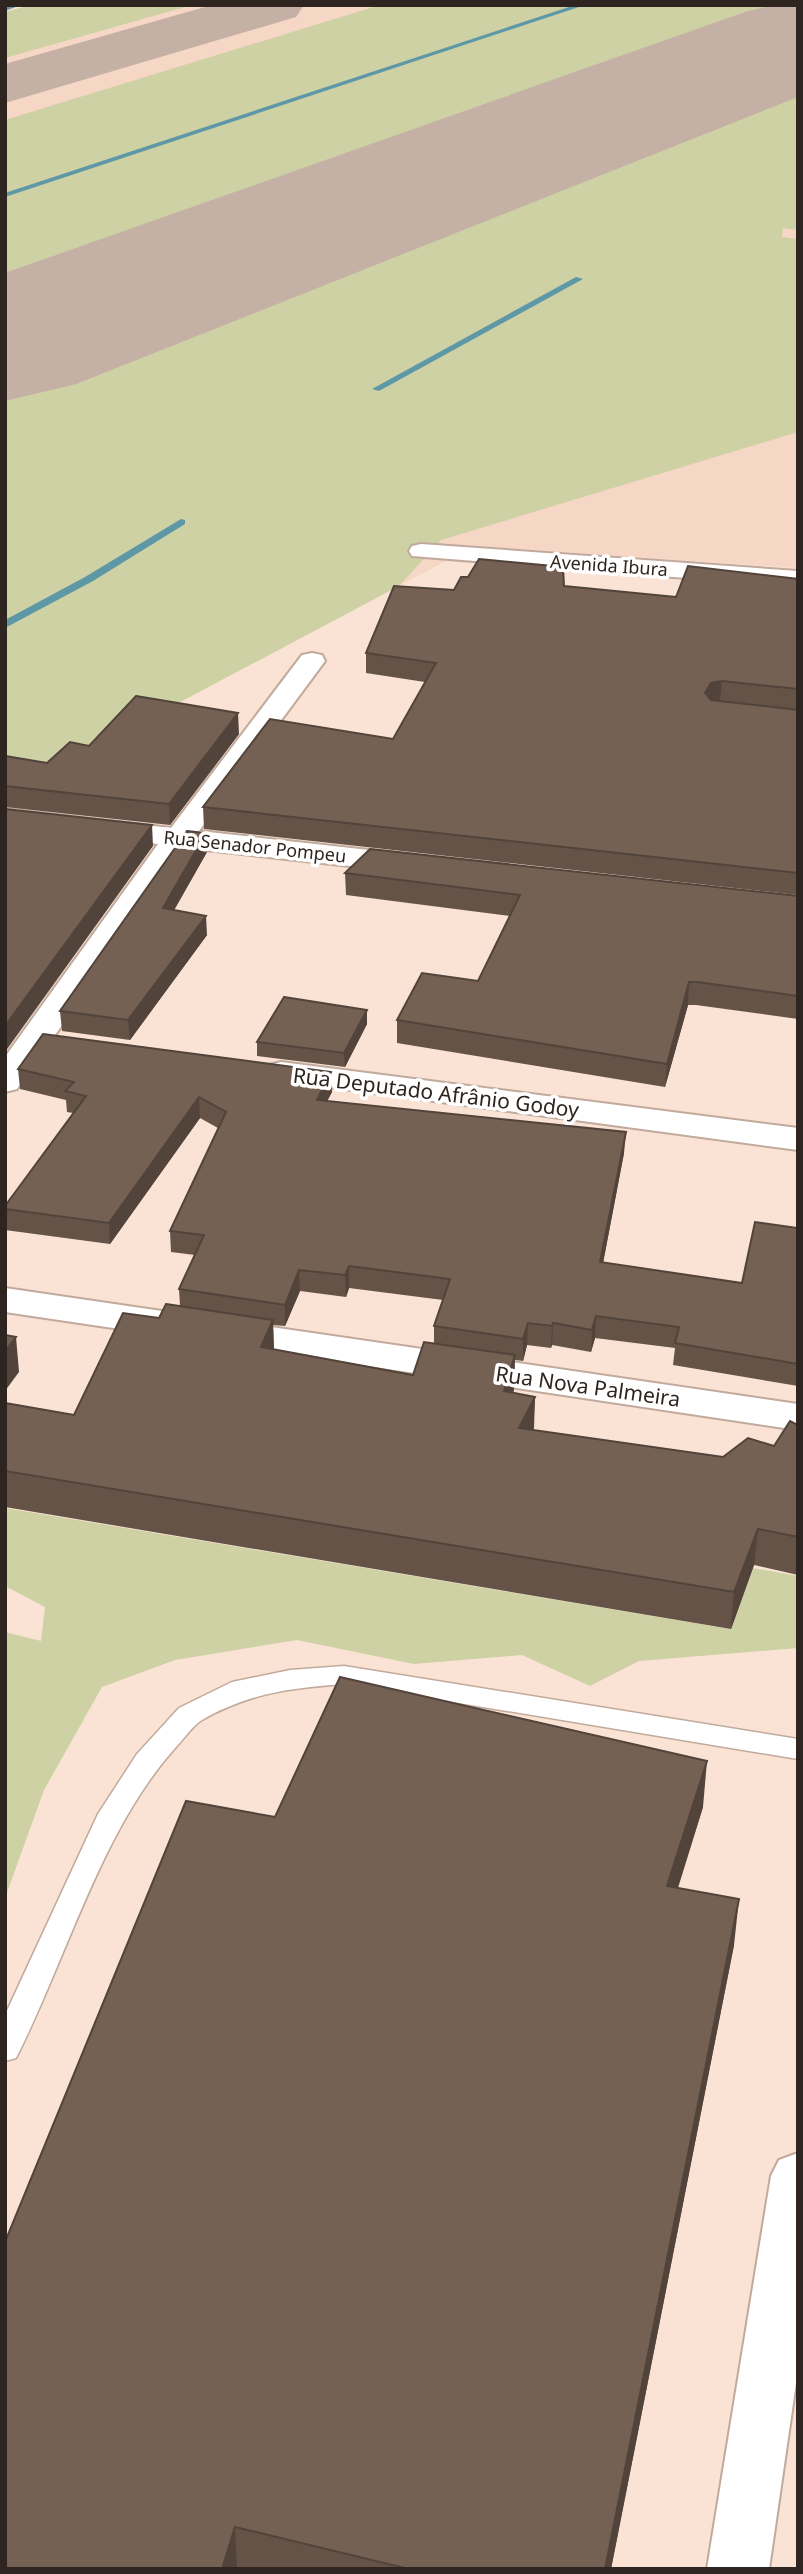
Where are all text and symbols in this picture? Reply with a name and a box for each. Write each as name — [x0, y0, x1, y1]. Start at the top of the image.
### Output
street label: Avenida Ibura — [549, 549, 669, 581]
street label: Rua Senador Pompeu — [163, 824, 347, 868]
street label: Rua Deputado Afrânio Godoy — [291, 1061, 581, 1123]
street label: Rua Nova Palmeira — [494, 1359, 682, 1413]

